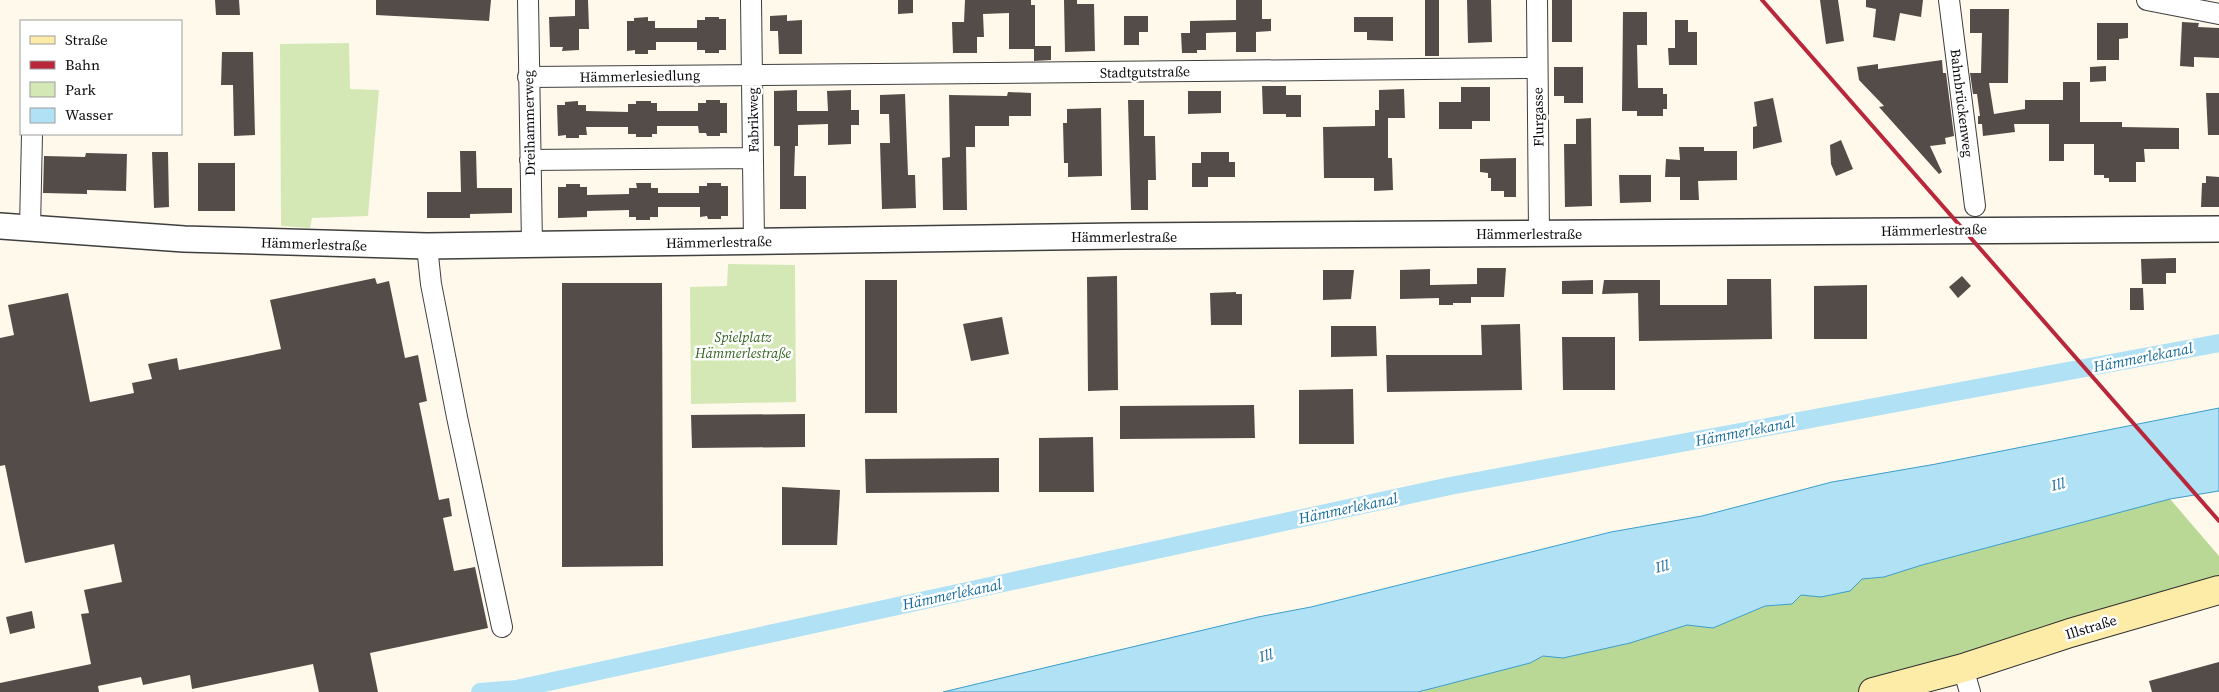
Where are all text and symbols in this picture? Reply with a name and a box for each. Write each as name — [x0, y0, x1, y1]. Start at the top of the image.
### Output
legend — [20, 20, 182, 135]
text: Straße — [65, 29, 108, 50]
street label: Bahnbrückenweg — [1945, 48, 1979, 158]
text: Bahn — [65, 54, 100, 75]
street label: Stadtgutstraße — [1100, 61, 1190, 83]
street label: Hämmerlesiedlung — [580, 65, 700, 87]
street label: Dreihammerweg — [518, 70, 540, 176]
text: Park — [65, 79, 97, 100]
street label: Fabrikweg — [742, 87, 764, 153]
street label: Flurgasse — [1527, 87, 1549, 147]
text: Wasser — [65, 104, 114, 125]
street label: Hämmerlestraße — [1881, 219, 1987, 241]
street label: Hämmerlestraße — [1476, 224, 1582, 244]
street label: Hämmerlestraße — [1071, 227, 1177, 247]
street label: Hämmerlestraße — [666, 231, 772, 253]
street label: Hämmerlestraße — [261, 232, 367, 256]
park label: Spielplatz Hämmerlestraße — [694, 327, 791, 363]
water label: Hämmerlekanal — [2091, 337, 2195, 377]
water label: Hämmerlekanal — [1693, 411, 1797, 451]
water label: Ill — [2048, 472, 2068, 496]
water label: Hämmerlekanal — [1296, 487, 1400, 529]
water label: Ill — [1652, 554, 1672, 578]
water label: Hämmerlekanal — [900, 573, 1004, 615]
street label: Illstraße — [2063, 610, 2119, 644]
water label: Ill — [1256, 643, 1276, 667]

